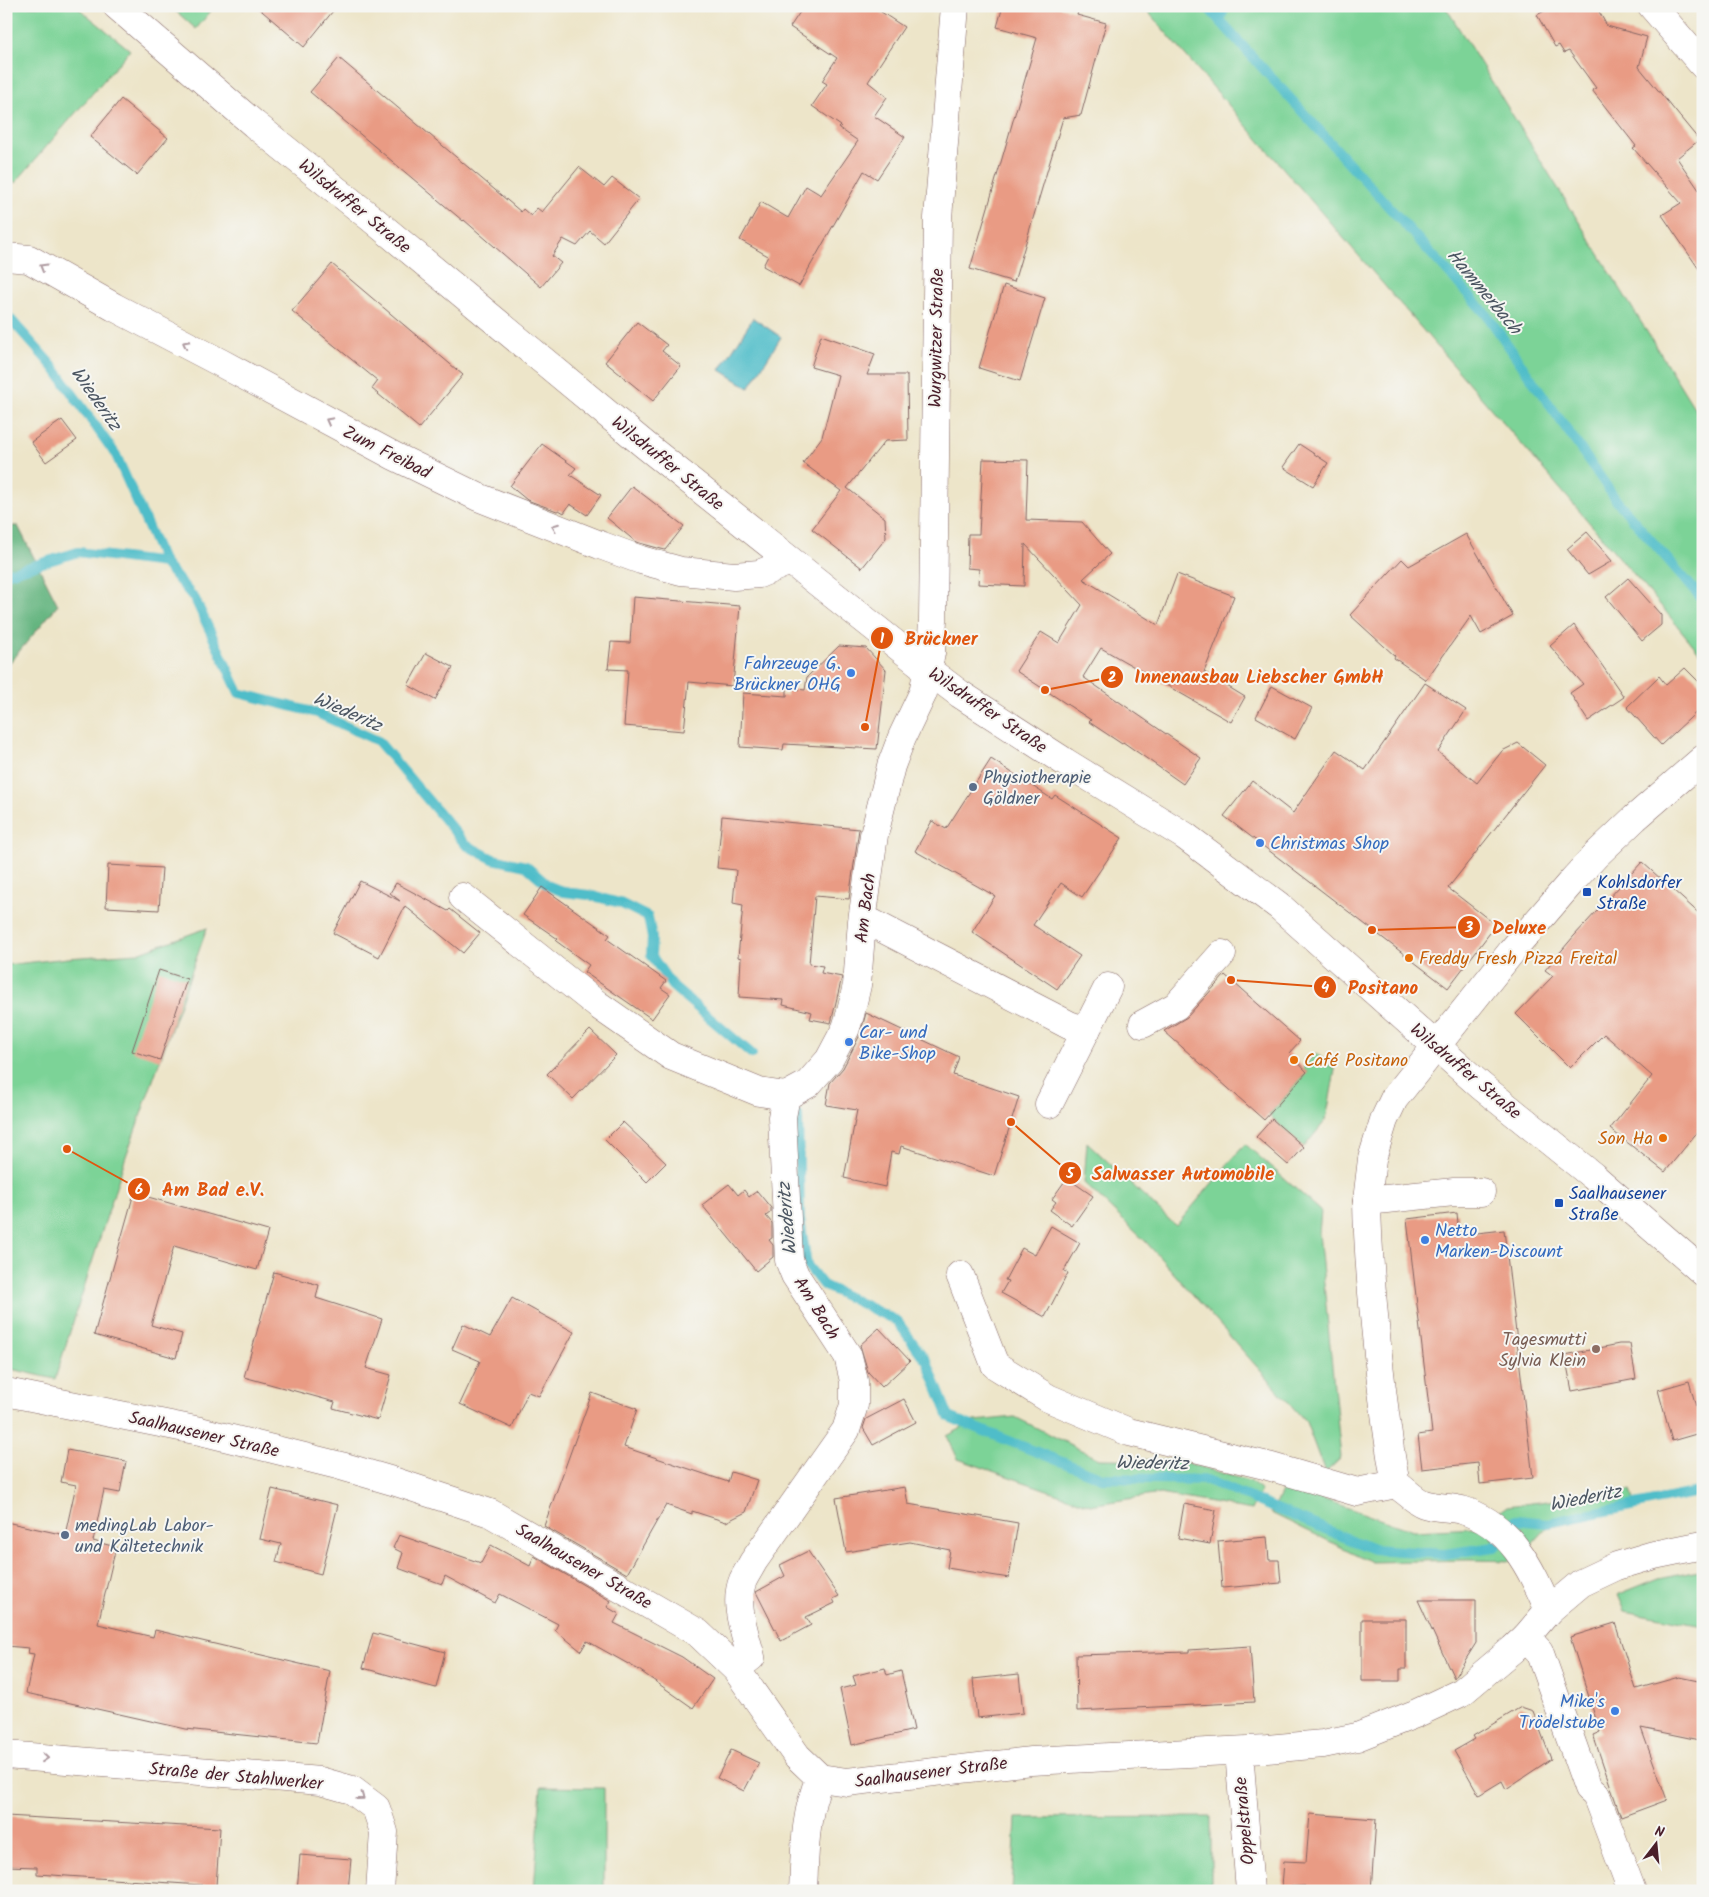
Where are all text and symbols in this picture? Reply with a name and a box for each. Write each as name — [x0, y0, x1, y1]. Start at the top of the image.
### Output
street label: Wilsdruffer Straße — [291, 152, 417, 262]
water label: Hammerbach — [1438, 243, 1530, 343]
one-way arrow — [39, 263, 48, 273]
street label: Wurgwitzer Straße — [922, 268, 953, 408]
one-way arrow — [182, 340, 191, 350]
water label: Wiederitz — [62, 361, 129, 439]
street label: Wilsdruffer Straße — [604, 409, 730, 519]
one-way arrow — [325, 417, 334, 427]
street label: Zum Freibad — [337, 419, 437, 489]
one-way arrow — [551, 523, 560, 533]
callout: Brückner — [869, 621, 987, 655]
text: Brückner — [904, 625, 979, 655]
text: 1 — [880, 627, 885, 651]
place label: Fahrzeuge G. Brückner OHG — [734, 650, 841, 700]
callout: Innenausbau Liebscher GmbH — [1100, 660, 1394, 694]
street label: Wilsdruffer Straße — [922, 661, 1053, 762]
text: Innenausbau Liebscher GmbH — [1134, 663, 1384, 693]
text: 2 — [1108, 666, 1117, 690]
marker: Fahrzeuge G. Brückner OHG — [845, 667, 857, 679]
water label: Wiederitz — [308, 684, 388, 742]
place label: Physiotherapie Göldner — [983, 764, 1091, 814]
marker: Physiotherapie Göldner — [967, 781, 979, 793]
place label: Christmas Shop — [1270, 830, 1389, 859]
marker: Christmas Shop — [1254, 837, 1266, 849]
place label: Kohlsdorfer Straße — [1597, 869, 1682, 919]
street label: Am Bach — [848, 872, 885, 945]
marker: Kohlsdorfer Straße — [1581, 886, 1593, 898]
callout: Deluxe — [1457, 910, 1556, 944]
text: Deluxe — [1492, 914, 1546, 944]
text: 3 — [1464, 916, 1473, 940]
place label: Freddy Fresh Pizza Freital — [1419, 945, 1618, 974]
marker: Freddy Fresh Pizza Freital — [1403, 952, 1415, 964]
callout: Positano — [1313, 970, 1428, 1004]
text: Positano — [1348, 974, 1419, 1004]
text: 4 — [1321, 976, 1329, 1000]
street label: Wilsdruffer Straße — [1403, 1017, 1527, 1128]
place label: Car- und Bike-Shop — [859, 1019, 936, 1069]
marker: Car- und Bike-Shop — [843, 1036, 855, 1048]
place label: Café Positano — [1304, 1047, 1408, 1076]
marker: Café Positano — [1288, 1054, 1300, 1066]
place label: Son Ha — [1598, 1125, 1653, 1154]
marker: Son Ha — [1657, 1132, 1669, 1144]
callout: Salwasser Automobile — [1057, 1156, 1284, 1190]
text: Salwasser Automobile — [1092, 1160, 1274, 1190]
text: 5 — [1065, 1162, 1075, 1186]
callout: Am Bad e.V. — [127, 1172, 274, 1206]
text: Am Bad e.V. — [162, 1176, 264, 1206]
text: 6 — [135, 1178, 143, 1202]
water label: Wiederitz — [770, 1180, 806, 1256]
place label: Saalhausener Straße — [1569, 1180, 1667, 1230]
marker: Saalhausener Straße — [1553, 1197, 1565, 1209]
place label: Netto Marken-Discount — [1435, 1217, 1564, 1267]
marker: Netto Marken-Discount — [1419, 1234, 1431, 1246]
street label: Am Bach — [785, 1271, 847, 1346]
place label: Tagesmutti Sylvia Klein — [1499, 1326, 1587, 1376]
marker: Tagesmutti Sylvia Klein — [1590, 1343, 1602, 1355]
street label: Saalhausener Straße — [125, 1404, 282, 1467]
water label: Wiederitz — [1115, 1448, 1190, 1480]
water label: Wiederitz — [1547, 1477, 1625, 1521]
place label: medingLab Labor- und Kältetechnik — [75, 1512, 214, 1562]
street label: Saalhausener Straße — [509, 1516, 657, 1618]
marker: medingLab Labor- und Kältetechnik — [59, 1529, 71, 1541]
place label: Mike's Trödelstube — [1519, 1688, 1605, 1738]
marker: Mike's Trödelstube — [1609, 1705, 1621, 1717]
street label: Saalhausener Straße — [853, 1750, 1009, 1797]
one-way arrow — [41, 1752, 49, 1763]
street label: Straße der Stahlwerker — [148, 1755, 325, 1800]
street label: Oppelstraße — [1227, 1776, 1264, 1866]
one-way arrow — [355, 1791, 365, 1800]
north arrow — [1632, 1820, 1682, 1870]
text: N — [1652, 1821, 1667, 1844]

